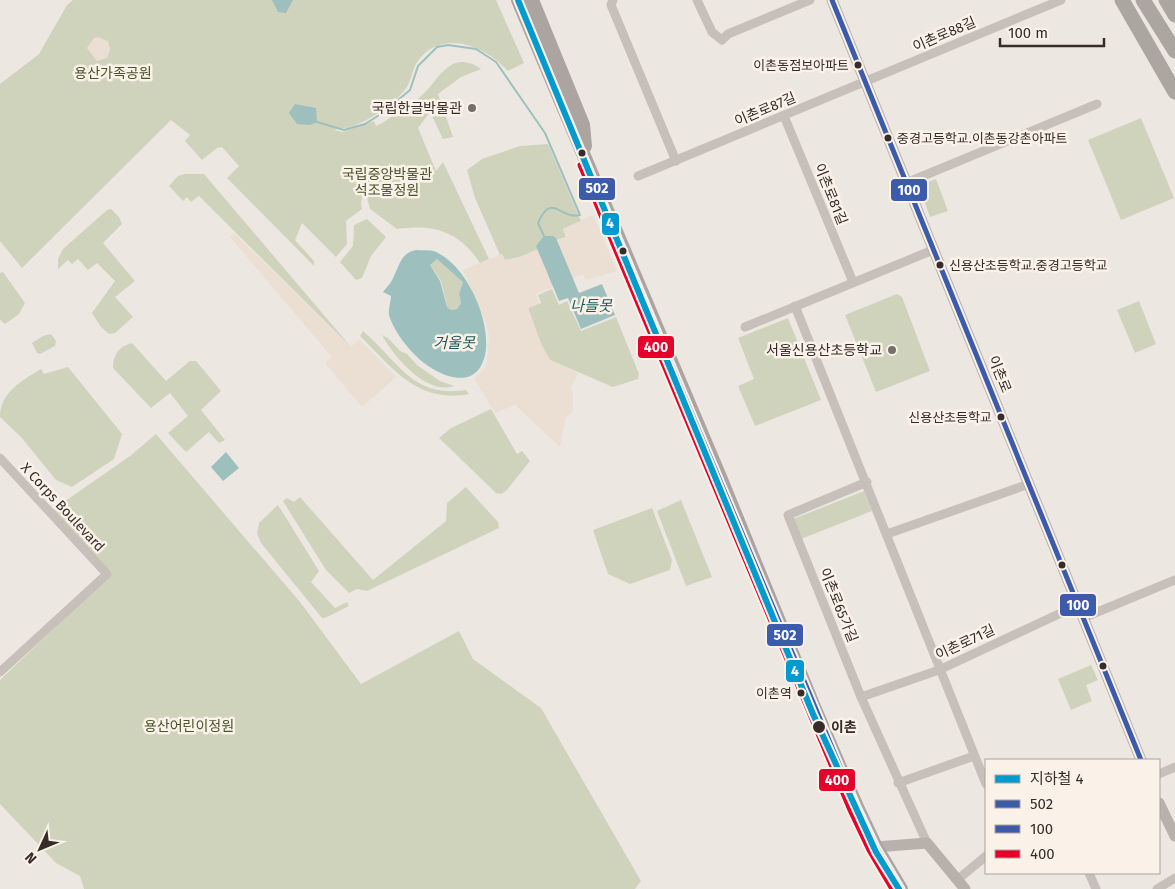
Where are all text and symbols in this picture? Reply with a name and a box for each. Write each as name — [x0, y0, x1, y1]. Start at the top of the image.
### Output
street label: 이촌로88길 — [910, 14, 978, 55]
scale bar — [1000, 15, 1104, 47]
text: 100 m — [1008, 24, 1048, 42]
place label: 이촌동점보아파트 — [753, 58, 849, 73]
marker: 이촌동점보아파트 — [853, 60, 863, 70]
park label: 용산가족공원 — [74, 65, 152, 82]
street label: 이촌로87길 — [732, 89, 799, 130]
place label: 국립한글박물관 — [372, 100, 462, 117]
marker: 국립한글박물관 — [466, 102, 478, 114]
place label: 중경고등학교.이촌동강촌아파트 — [897, 131, 1068, 146]
marker: 중경고등학교.이촌동강촌아파트 — [883, 133, 893, 143]
unlabelled marker — [577, 148, 587, 158]
street label: 이촌로81길 — [811, 161, 851, 227]
park label: 국립중앙박물관 석조물정원 — [342, 166, 432, 199]
line badge: 502 — [578, 177, 616, 201]
line badge: 100 — [890, 178, 928, 202]
text: 502 — [586, 180, 608, 197]
text: 100 — [898, 182, 920, 199]
line badge: 4 — [601, 212, 620, 236]
text: 4 — [606, 215, 614, 232]
unlabelled marker — [618, 246, 628, 256]
place label: 신용산초등학교.중경고등학교 — [949, 258, 1108, 273]
marker: 신용산초등학교.중경고등학교 — [935, 260, 945, 270]
water label: 나들못 — [570, 297, 613, 315]
water label: 거울못 — [433, 334, 476, 352]
line badge: 400 — [637, 335, 675, 359]
text: 400 — [644, 339, 668, 356]
place label: 서울신용산초등학교 — [766, 342, 882, 359]
marker: 서울신용산초등학교 — [886, 344, 898, 356]
street label: 이촌로 — [984, 353, 1015, 395]
place label: 신용산초등학교 — [908, 410, 992, 425]
marker: 신용산초등학교 — [996, 412, 1006, 422]
street label: X Corps Boulevard — [17, 459, 108, 555]
unlabelled marker — [1057, 560, 1067, 570]
street label: 이촌로65가길 — [816, 565, 861, 645]
line badge: 100 — [1059, 593, 1097, 617]
text: 100 — [1067, 597, 1089, 614]
street label: 이촌로71길 — [933, 621, 998, 664]
line badge: 502 — [766, 623, 804, 647]
text: 502 — [774, 627, 796, 644]
line badge: 4 — [785, 659, 805, 683]
unlabelled marker — [1098, 661, 1108, 671]
text: 4 — [791, 663, 799, 680]
place label: 이촌역 — [756, 686, 792, 701]
marker: 이촌역 — [796, 688, 806, 698]
park label: 용산어린이정원 — [144, 718, 234, 735]
marker: 이촌 — [811, 719, 827, 735]
place label: 이촌 — [831, 719, 857, 736]
legend — [985, 759, 1160, 874]
line badge: 400 — [818, 768, 856, 792]
text: 지하철 4 — [1030, 770, 1083, 788]
text: 400 — [825, 772, 849, 789]
text: 502 — [1030, 795, 1053, 813]
text: 100 — [1030, 820, 1053, 838]
north arrow — [15, 824, 65, 874]
text: 400 — [1030, 845, 1055, 863]
text: N — [22, 848, 40, 867]

